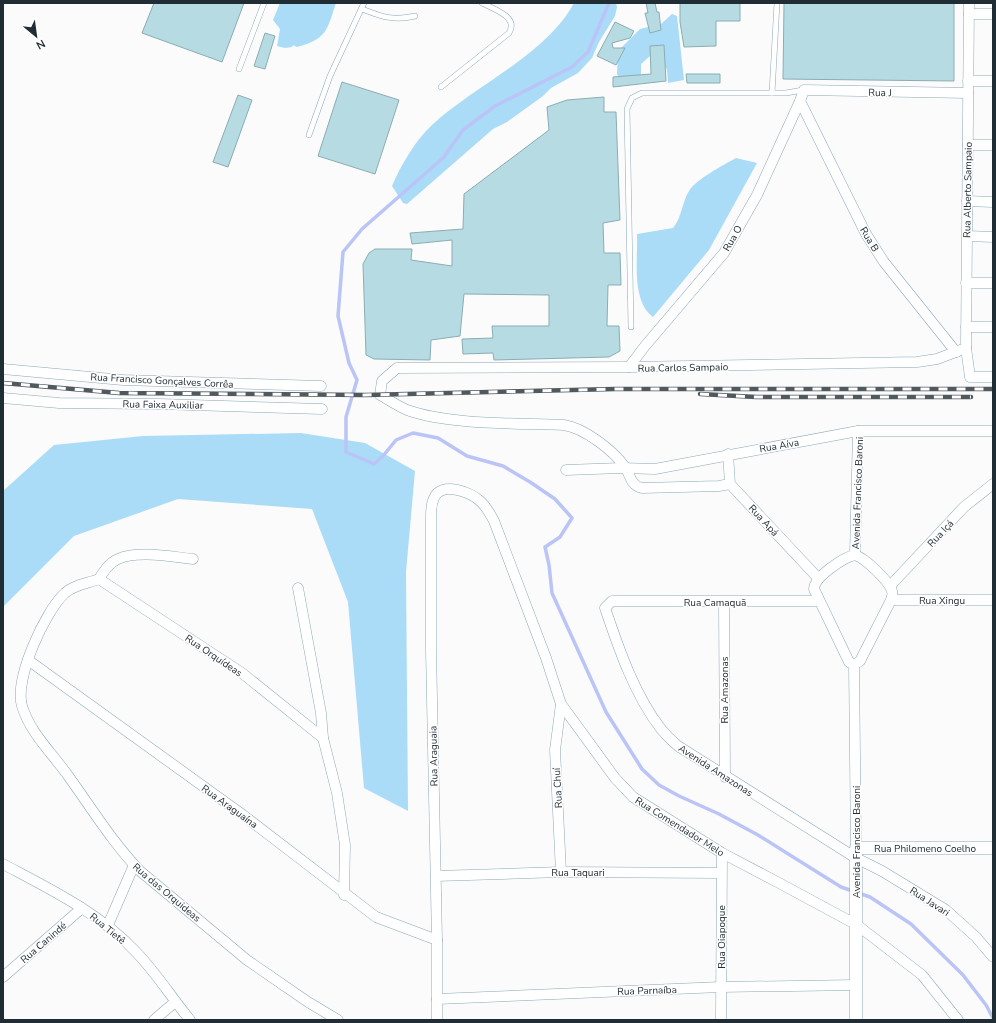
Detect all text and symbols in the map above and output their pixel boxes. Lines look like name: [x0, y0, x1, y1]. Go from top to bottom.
north arrow: [16, 16, 56, 56]
text: N: [33, 36, 48, 53]
street label: Rua J: [868, 86, 892, 100]
street label: Rua Alberto Sampaio: [960, 141, 976, 238]
street label: Rua O: [720, 223, 746, 254]
street label: Rua B: [856, 224, 882, 255]
street label: Rua Carlos Sampaio: [638, 360, 729, 376]
street label: Rua Francisco Gonçalves Corrêa: [90, 370, 234, 392]
street label: Rua Faixa Auxiliar: [122, 397, 204, 413]
street label: Rua Aíva: [758, 436, 800, 456]
street label: Avenida Francisco Baroni: [849, 437, 867, 550]
street label: Rua Apá: [745, 502, 782, 540]
street label: Rua Içá: [924, 517, 957, 550]
street label: Rua Xingu: [919, 594, 965, 608]
street label: Rua Camaquã: [684, 596, 746, 610]
street label: Rua Orquídeas: [182, 631, 245, 680]
street label: Rua Amazonas: [718, 656, 732, 724]
street label: Rua Araguaia: [426, 726, 442, 786]
street label: Avenida Amazonas: [676, 742, 756, 800]
street label: Rua Chuí: [550, 767, 566, 809]
street label: Rua Araguaína: [198, 782, 260, 832]
street label: Avenida Francisco Baroni: [850, 786, 864, 898]
street label: Rua Comendador Melo: [632, 794, 727, 860]
street label: Rua Philomeno Coelho: [874, 842, 976, 856]
street label: Rua das Orquideas: [129, 860, 204, 926]
street label: Rua Taquari: [551, 866, 605, 880]
street label: Rua Javari: [907, 884, 952, 920]
street label: Rua Oiapoque: [715, 905, 729, 969]
street label: Rua Tietê: [86, 910, 128, 948]
street label: Rua Canindé: [18, 919, 70, 967]
street label: Rua Parnaíba: [617, 983, 677, 999]

